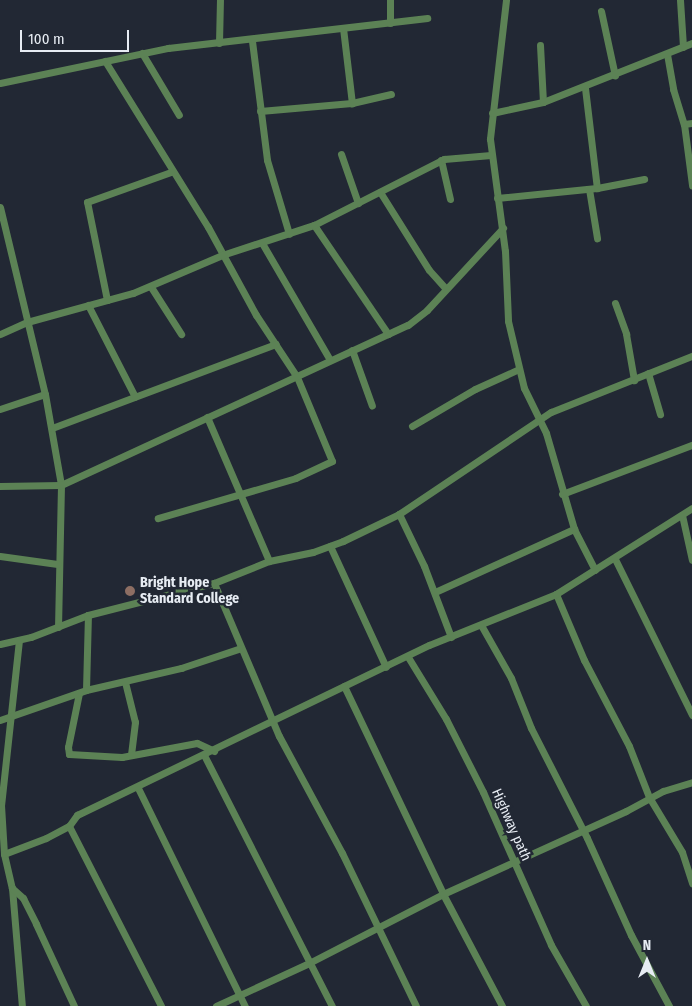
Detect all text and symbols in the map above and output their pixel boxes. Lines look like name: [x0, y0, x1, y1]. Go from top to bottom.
scale bar: [22, 20, 131, 52]
text: 100 m: [28, 30, 65, 48]
place label: Bright Hope Standard College: [140, 575, 239, 608]
marker: Bright Hope Standard College: [124, 585, 136, 597]
street label: Highway path: [488, 786, 534, 864]
north arrow: [622, 936, 672, 986]
text: N: [643, 937, 651, 954]

